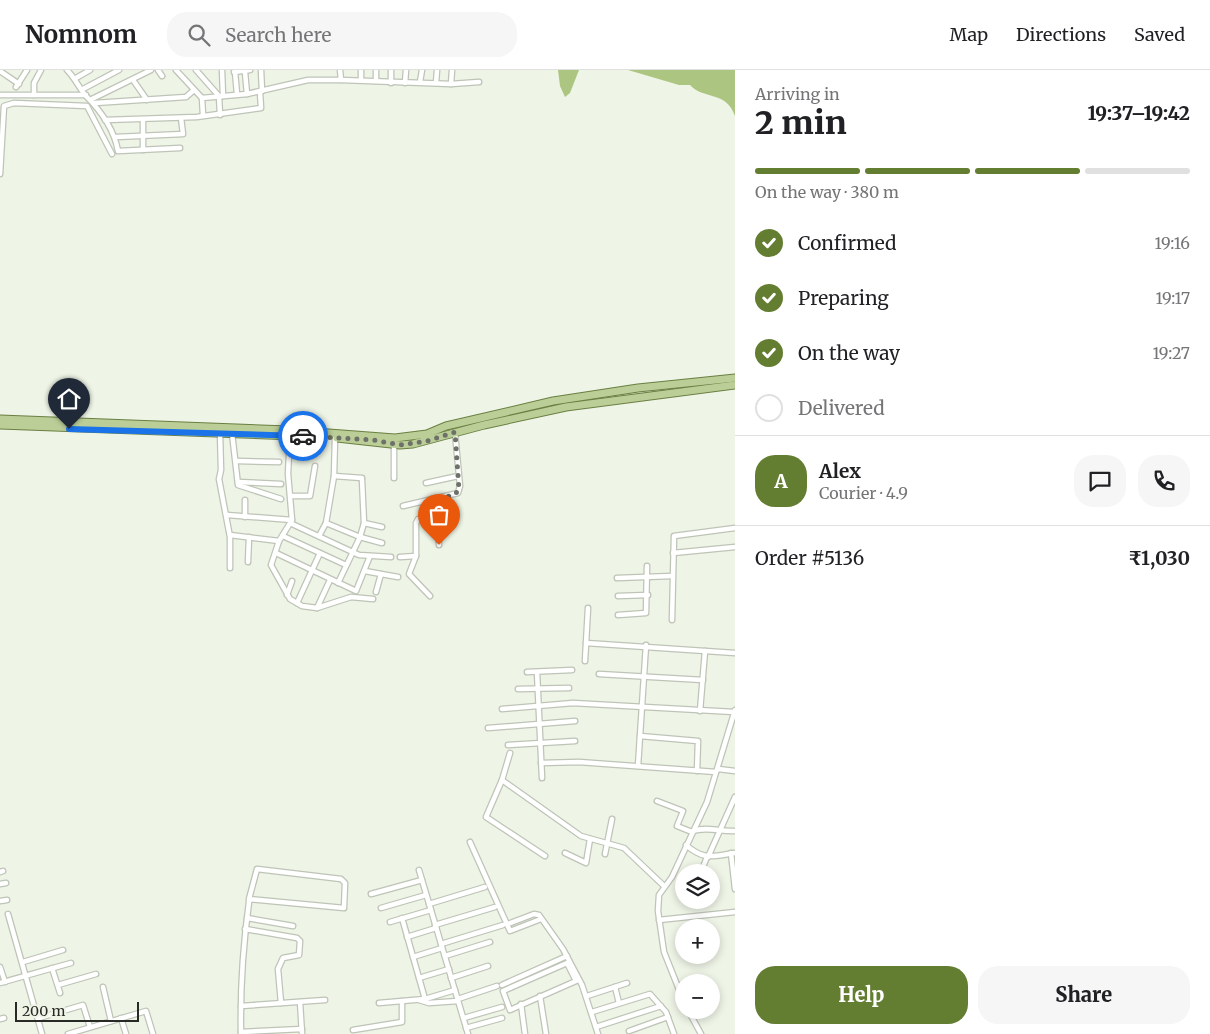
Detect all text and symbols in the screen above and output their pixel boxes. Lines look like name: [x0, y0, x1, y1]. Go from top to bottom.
search box: [167, 12, 517, 57]
text: Nomnom: [25, 19, 137, 50]
icon: search: [185, 21, 213, 49]
text: Search here: [225, 23, 331, 47]
text: Map: [950, 23, 988, 46]
text: Directions: [1016, 23, 1106, 46]
text: Saved: [1134, 23, 1185, 46]
text: Arriving in: [755, 84, 840, 104]
text: 19:37–19:42: [1087, 101, 1190, 125]
text: 2 min: [755, 103, 847, 143]
text: On the way · 380 m: [755, 182, 899, 202]
icon: check: [755, 229, 783, 257]
text: Confirmed: [798, 231, 896, 255]
text: 19:16: [1155, 233, 1190, 253]
icon: check: [755, 284, 783, 312]
text: Preparing: [798, 286, 889, 310]
text: 19:17: [1155, 288, 1190, 308]
icon: check: [755, 339, 783, 367]
text: On the way: [798, 341, 900, 365]
text: 19:27: [1152, 343, 1190, 363]
pin: [48, 378, 90, 429]
icon: home: [55, 385, 83, 413]
text: Delivered: [798, 396, 885, 420]
courier: [278, 411, 328, 461]
icon: car: [289, 422, 317, 450]
button: chat: [1074, 455, 1126, 507]
button: phone: [1138, 455, 1190, 507]
text: Alex: [819, 459, 861, 483]
text: A: [774, 469, 788, 493]
text: Courier · 4.9: [819, 483, 908, 503]
pin: [418, 494, 460, 545]
icon: bag: [425, 501, 453, 529]
text: Order #5136: [755, 546, 864, 570]
text: ₹1,030: [1128, 546, 1190, 570]
map controls: [675, 864, 720, 1019]
button: layers: [675, 864, 720, 909]
button: +: [675, 919, 720, 964]
button: Help: [755, 966, 968, 1024]
button: Share: [978, 966, 1190, 1024]
button: −: [675, 974, 720, 1019]
scale bar: [15, 999, 139, 1022]
text: 200 m: [22, 1002, 65, 1020]

